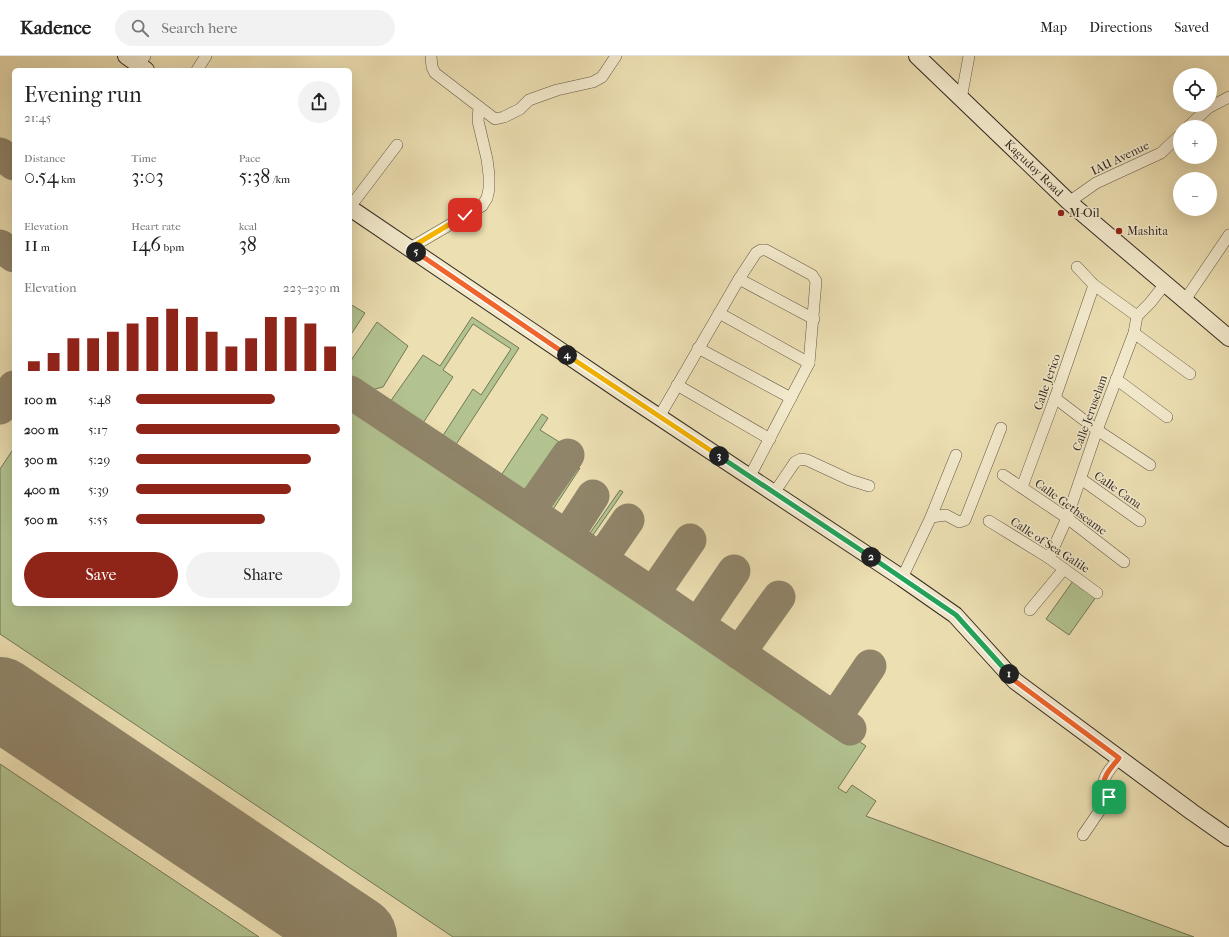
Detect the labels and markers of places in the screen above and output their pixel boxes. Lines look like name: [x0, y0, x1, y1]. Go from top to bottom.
pin: [448, 198, 482, 232]
place label: M-Oil: [1069, 206, 1100, 220]
marker: M-Oil: [1056, 208, 1066, 218]
place label: Mashita: [1127, 224, 1168, 238]
marker: Mashita: [1114, 226, 1124, 236]
pin: 5: [406, 242, 426, 262]
pin: 4: [557, 345, 577, 365]
pin: 3: [709, 446, 729, 466]
pin: 2: [861, 547, 881, 567]
pin: 1: [999, 664, 1019, 684]
pin: [1092, 780, 1126, 814]

